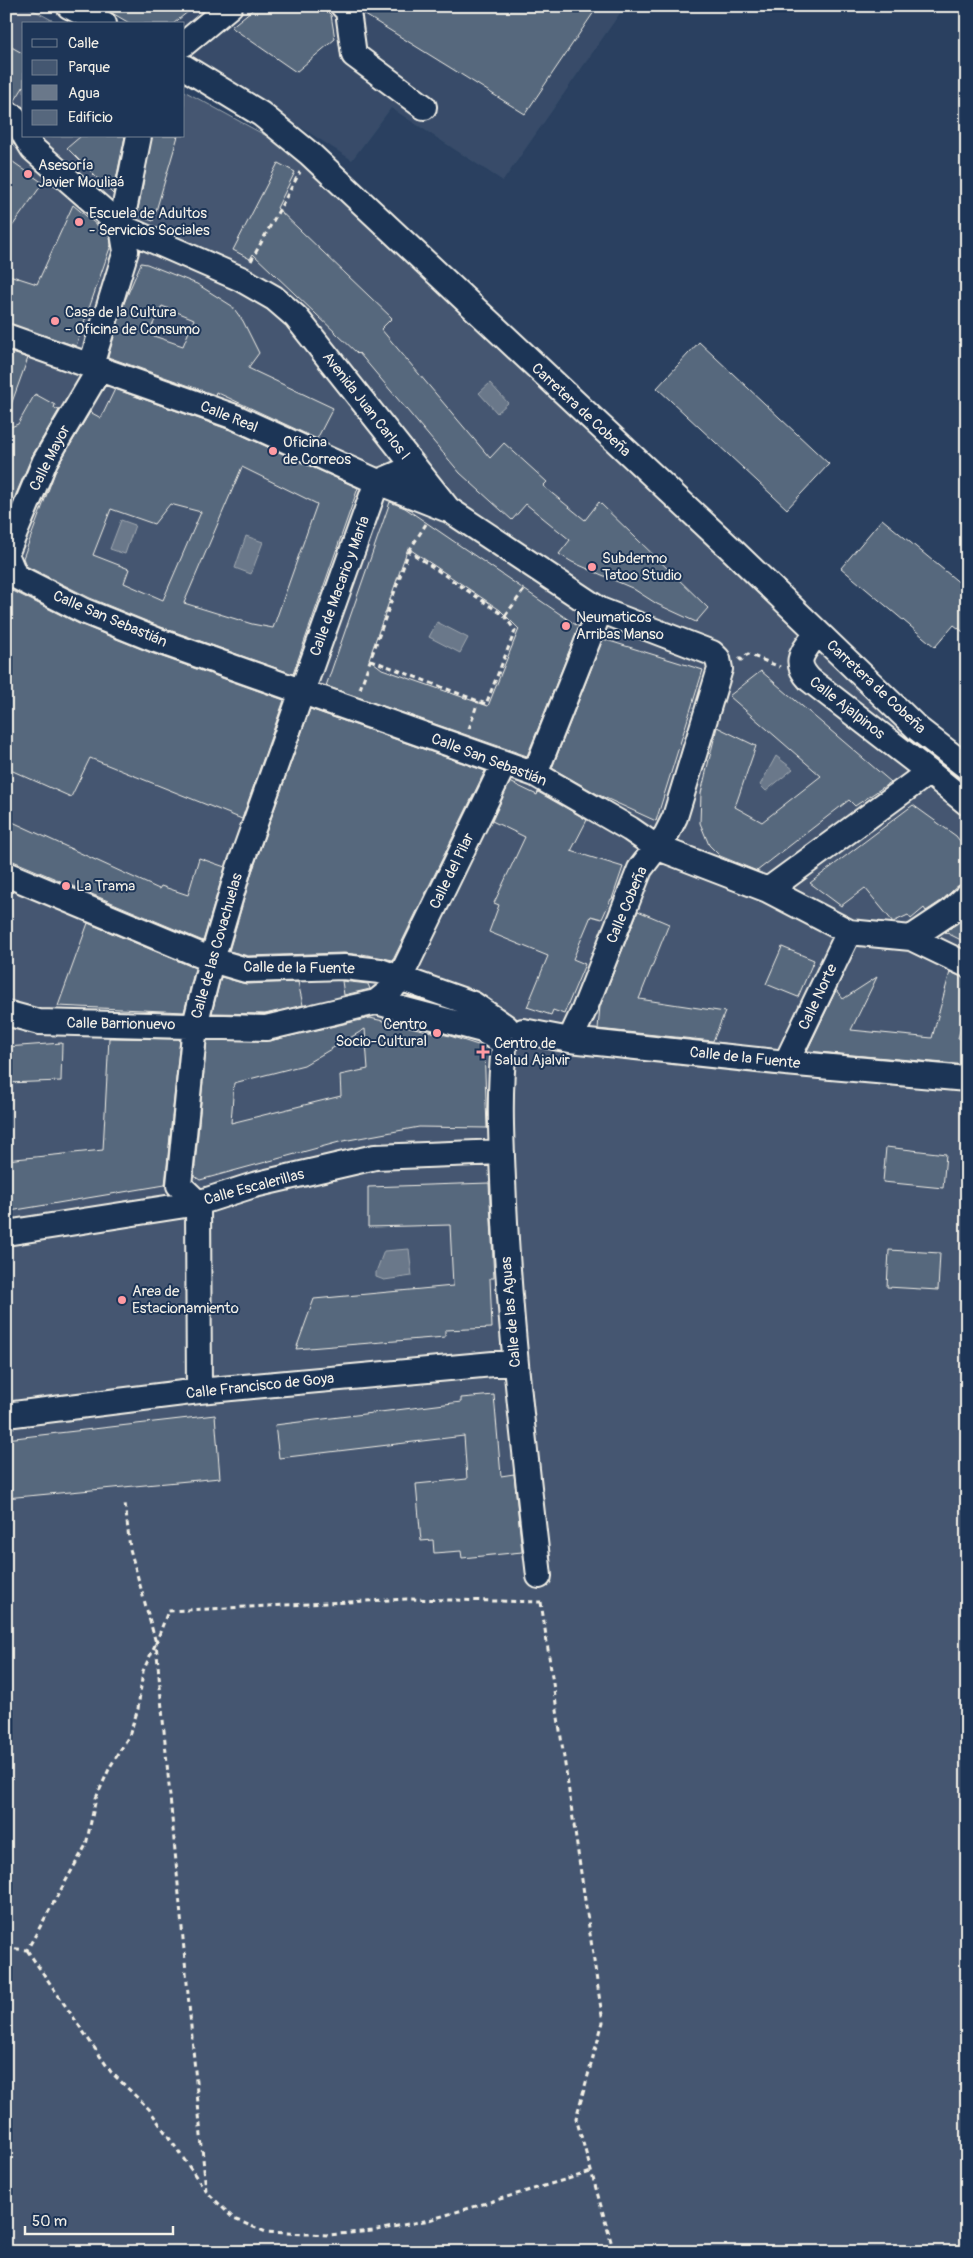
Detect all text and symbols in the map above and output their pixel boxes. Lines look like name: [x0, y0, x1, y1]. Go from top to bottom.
legend: [22, 22, 185, 138]
text: Calle: [68, 34, 99, 53]
text: Parque: [68, 58, 111, 77]
text: Agua: [68, 84, 100, 103]
text: Edificio: [68, 108, 113, 127]
place label: Asesoría Javier Mouliaá: [38, 156, 124, 192]
marker: Asesoría Javier Mouliaá: [22, 168, 34, 180]
place label: Escuela de Adultos - Servicios Sociales: [89, 204, 210, 240]
marker: Escuela de Adultos - Servicios Sociales: [73, 216, 85, 228]
place label: Casa de la Cultura - Oficina de Consumo: [65, 303, 200, 339]
marker: Casa de la Cultura - Oficina de Consumo: [49, 315, 61, 327]
street label: Avenida Juan Carlos I: [318, 348, 414, 464]
street label: Carretera de Cobeña: [527, 359, 635, 461]
street label: Calle Real: [197, 397, 261, 437]
street label: Calle Mayor: [25, 421, 75, 494]
place label: Oficina de Correos: [283, 433, 351, 469]
marker: Oficina de Correos: [267, 445, 279, 457]
street label: Calle de Macario y María: [306, 513, 374, 659]
place label: Subdermo Tatoo Studio: [602, 549, 682, 585]
marker: Subdermo Tatoo Studio: [586, 561, 598, 573]
street label: Calle San Sebastián: [50, 586, 170, 652]
place label: Neumaticos Arribas Manso: [576, 608, 664, 644]
marker: Neumaticos Arribas Manso: [560, 620, 572, 632]
street label: Carretera de Cobeña: [822, 636, 930, 738]
street label: Calle Ajalpinos: [805, 673, 889, 744]
street label: Calle San Sebastián: [428, 729, 550, 791]
street label: Calle del Pilar: [425, 829, 479, 912]
street label: Calle Cobeña: [602, 864, 652, 946]
street label: Calle de las Covachuelas: [187, 871, 247, 1021]
place label: La Trama: [76, 877, 135, 896]
marker: La Trama: [60, 880, 72, 892]
street label: Calle de la Fuente: [243, 958, 355, 978]
street label: Calle Norte: [794, 960, 842, 1033]
street label: Calle Barrionuevo: [66, 1014, 176, 1034]
place label: Centro Socio-Cultural: [336, 1015, 427, 1051]
marker: Centro Socio-Cultural: [431, 1027, 443, 1039]
place label: Centro de Salud Ajalvir: [494, 1034, 571, 1070]
street label: Calle de la Fuente: [689, 1043, 802, 1073]
marker: Centro de Salud Ajalvir: [476, 1045, 490, 1059]
street label: Calle Escalerillas: [202, 1164, 306, 1209]
street label: Calle de las Aguas: [497, 1256, 525, 1368]
place label: Area de Estacionamiento: [132, 1282, 239, 1318]
marker: Area de Estacionamiento: [116, 1294, 128, 1306]
street label: Calle Francisco de Goya: [185, 1369, 335, 1403]
scale bar: [25, 2203, 172, 2235]
text: 50 m: [32, 2212, 67, 2231]

